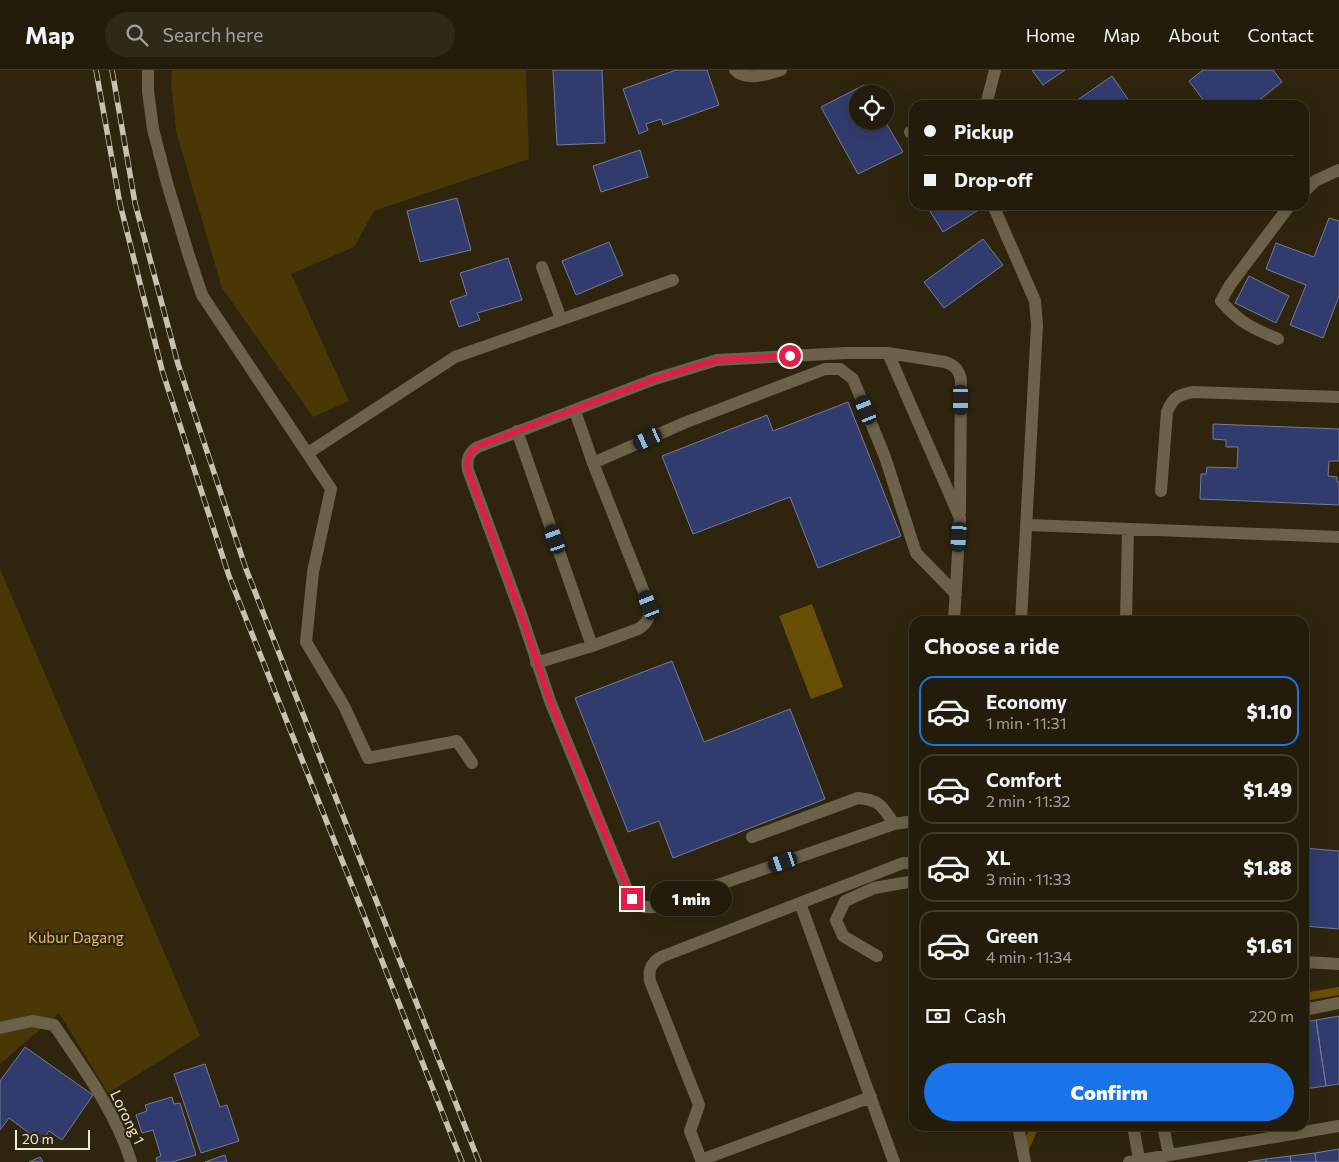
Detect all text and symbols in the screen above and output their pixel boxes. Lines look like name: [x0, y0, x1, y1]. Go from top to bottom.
search box: [105, 12, 455, 57]
text: Map: [25, 20, 75, 49]
icon: search: [123, 21, 151, 49]
text: Search here: [163, 23, 263, 46]
text: Home: [1026, 24, 1075, 46]
text: Map: [1103, 24, 1140, 46]
text: About: [1168, 24, 1220, 46]
text: Contact: [1248, 24, 1314, 46]
map controls: [849, 85, 894, 130]
button: locate: [849, 85, 894, 130]
text: Pickup: [954, 120, 1014, 143]
text: Drop-off: [954, 168, 1033, 191]
route start: [779, 345, 801, 367]
car: [953, 385, 968, 415]
car: [853, 393, 878, 427]
car: [631, 426, 664, 452]
car: [543, 522, 566, 556]
car: [950, 522, 967, 552]
car: [636, 588, 661, 622]
text: Choose a ride: [924, 632, 1059, 659]
icon: car: [926, 689, 971, 734]
text: Economy: [986, 690, 1067, 713]
text: $1.10: [1247, 700, 1292, 723]
text: 1 min · 11:31: [986, 713, 1066, 732]
icon: car: [926, 767, 971, 812]
text: Comfort: [986, 768, 1062, 791]
text: $1.49: [1243, 778, 1292, 801]
text: 2 min · 11:32: [986, 791, 1071, 810]
icon: car: [926, 845, 971, 890]
text: XL: [986, 846, 1011, 869]
car: [766, 850, 799, 874]
text: $1.88: [1243, 856, 1292, 879]
text: 3 min · 11:33: [986, 869, 1071, 888]
callout: 1 min: [650, 882, 732, 916]
route end: [621, 888, 643, 910]
text: 1 min: [672, 889, 710, 908]
icon: car: [926, 923, 971, 968]
text: Green: [986, 924, 1038, 947]
park label: Kubur Dagang: [28, 928, 124, 946]
text: $1.61: [1246, 934, 1292, 957]
text: 4 min · 11:34: [986, 947, 1072, 966]
icon: cash: [924, 1002, 952, 1030]
text: Cash: [964, 1004, 1006, 1027]
text: 220 m: [1249, 1006, 1294, 1025]
button: Confirm: [924, 1063, 1294, 1121]
street label: Lorong 1: [107, 1087, 149, 1147]
scale bar: [15, 1127, 90, 1150]
text: 20 m: [22, 1130, 54, 1147]

